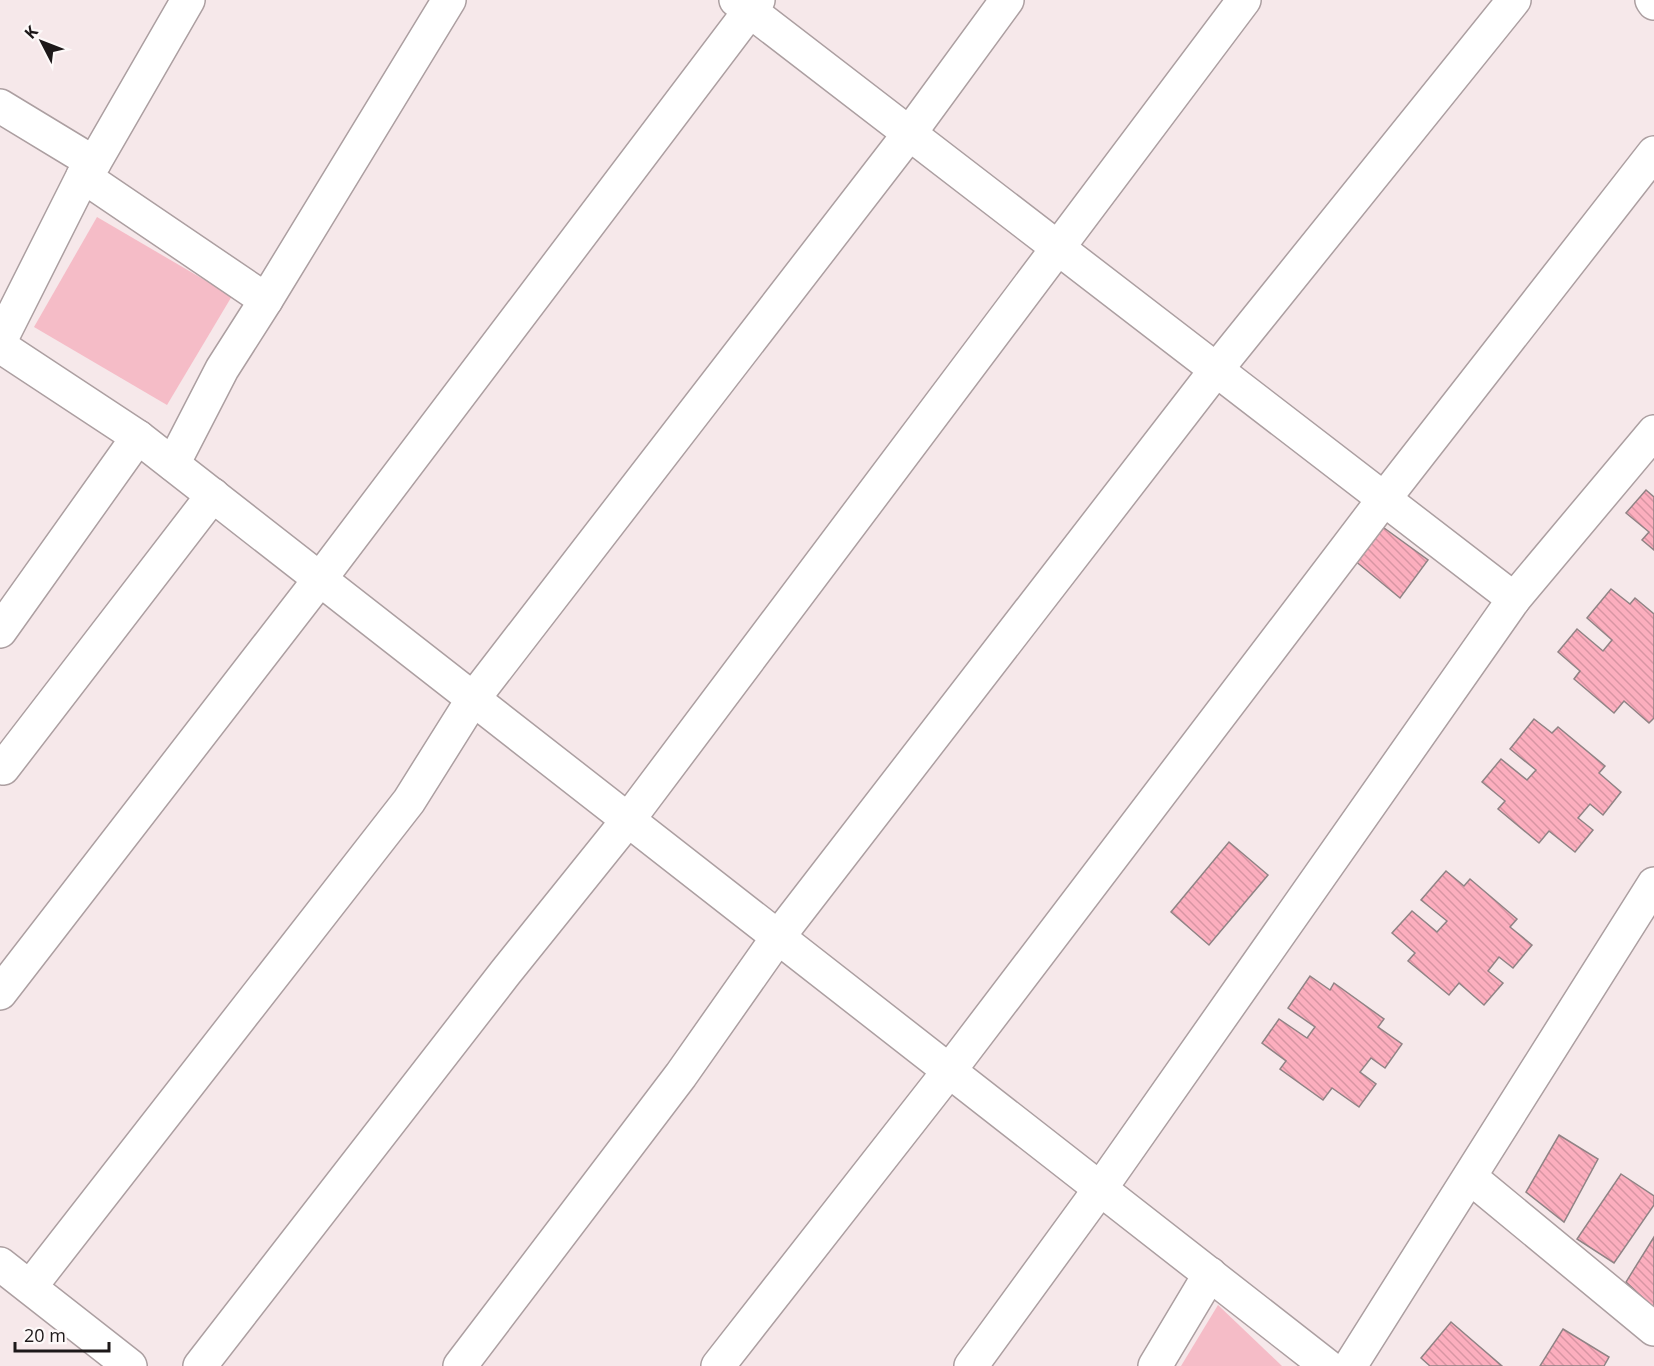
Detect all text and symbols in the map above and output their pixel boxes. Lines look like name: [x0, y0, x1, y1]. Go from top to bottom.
north arrow: [12, 12, 72, 72]
text: K: [19, 20, 43, 43]
scale bar: [15, 1315, 110, 1353]
text: 20 m: [24, 1323, 66, 1347]

